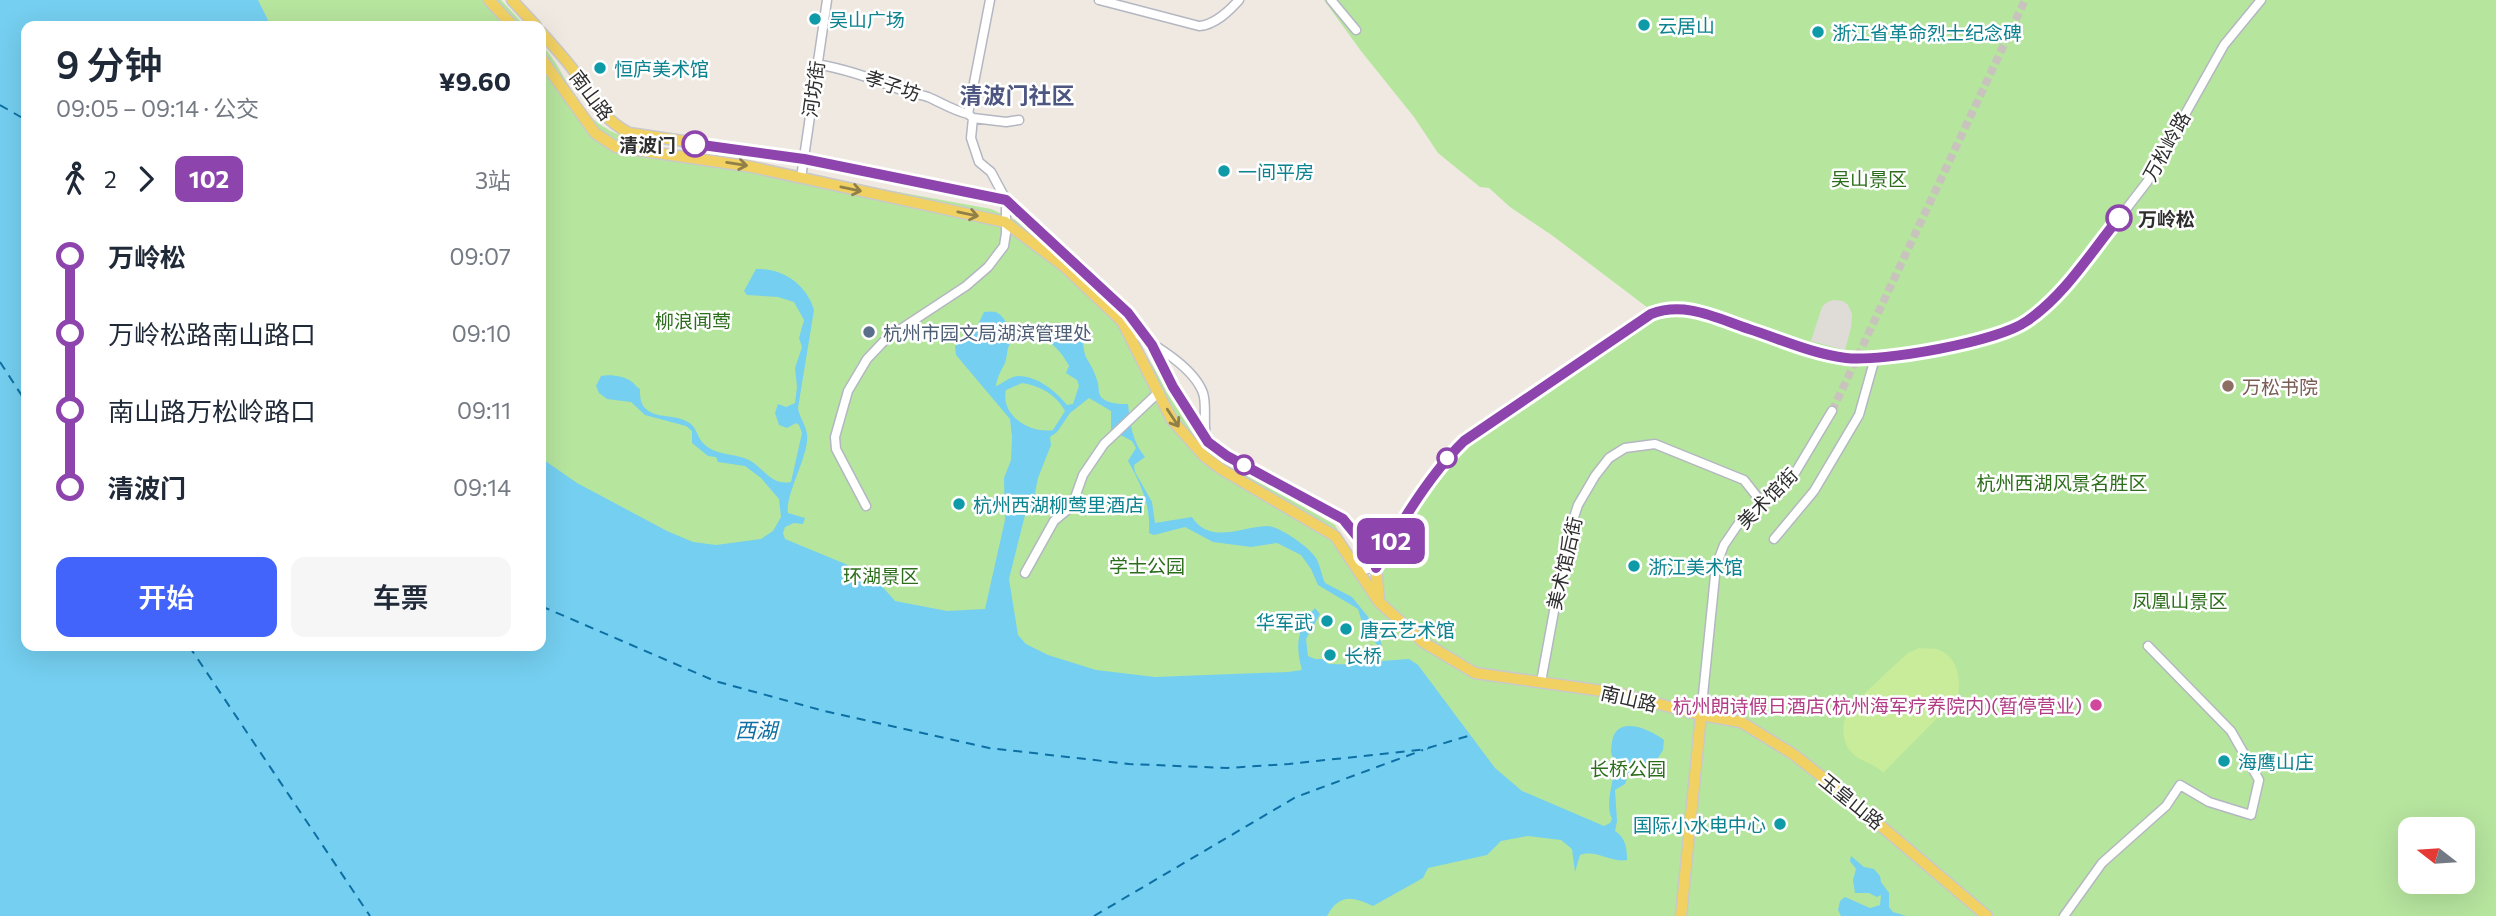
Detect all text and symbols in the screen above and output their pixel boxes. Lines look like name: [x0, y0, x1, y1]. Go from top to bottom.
place label: 吴山广场: [829, 8, 905, 31]
marker: 吴山广场: [807, 11, 823, 27]
place label: 云居山: [1658, 14, 1715, 37]
marker: 云居山: [1636, 17, 1652, 33]
place label: 浙江省革命烈士纪念碑: [1832, 21, 2022, 44]
marker: 浙江省革命烈士纪念碑: [1810, 24, 1826, 40]
text: 9 分钟: [56, 40, 163, 87]
place label: 恒庐美术馆: [614, 57, 709, 80]
street label: 河坊街: [798, 59, 828, 119]
marker: 恒庐美术馆: [592, 60, 608, 76]
text: ¥9.60: [439, 65, 511, 96]
street label: 南山路: [566, 65, 618, 125]
street label: 孝子坊: [862, 65, 924, 105]
district label: 清波门社区: [960, 81, 1075, 109]
text: 09:05 – 09:14 · 公交: [56, 94, 259, 122]
street label: 万松岭路: [2138, 107, 2194, 185]
marker: 清波门: [682, 131, 708, 157]
place label: 清波门: [619, 133, 676, 156]
one-way arrow: [725, 158, 748, 171]
icon: walk: [56, 160, 94, 198]
icon: forward: [127, 160, 165, 198]
place label: 一间平房: [1238, 160, 1314, 183]
marker: 一间平房: [1216, 163, 1232, 179]
text: 102: [189, 164, 229, 193]
text: 2: [104, 165, 117, 193]
text: 3站: [475, 166, 511, 194]
park label: 吴山景区: [1831, 167, 1907, 190]
one-way arrow: [839, 182, 862, 196]
marker: 万岭松: [2106, 205, 2132, 231]
place label: 万岭松: [2138, 207, 2195, 230]
one-way arrow: [956, 208, 979, 222]
text: 万岭松: [108, 241, 186, 272]
text: 09:07: [450, 242, 511, 270]
park label: 柳浪闻莺: [655, 309, 731, 332]
text: 万岭松路南山路口: [108, 318, 316, 349]
text: 09:10: [452, 319, 511, 347]
place label: 杭州市园文局湖滨管理处: [883, 321, 1092, 344]
marker: 杭州市园文局湖滨管理处: [861, 324, 877, 340]
place label: 万松书院: [2242, 375, 2318, 398]
marker: 万松书院: [2220, 378, 2236, 394]
text: 南山路万松岭路口: [108, 395, 316, 426]
text: 09:11: [457, 396, 511, 424]
one-way arrow: [1165, 408, 1180, 427]
unlabelled marker: [1437, 448, 1457, 468]
unlabelled marker: [1234, 455, 1254, 475]
street label: 美术馆街: [1732, 463, 1802, 533]
park label: 杭州西湖风景名胜区: [1976, 471, 2148, 494]
text: 清波门: [108, 472, 186, 503]
text: 09:14: [453, 473, 511, 501]
place label: 杭州西湖柳莺里酒店: [973, 493, 1144, 516]
marker: 杭州西湖柳莺里酒店: [951, 496, 967, 512]
street label: 美术馆后街: [1542, 514, 1586, 612]
line badge: 102: [1351, 518, 1431, 564]
text: 102: [1371, 526, 1411, 555]
park label: 学士公园: [1109, 554, 1185, 577]
place label: 浙江美术馆: [1648, 555, 1743, 578]
button: 开始: [56, 557, 277, 637]
button: 车票: [291, 557, 511, 637]
marker: 浙江美术馆: [1626, 558, 1642, 574]
park label: 环湖景区: [843, 564, 919, 587]
park label: 凤凰山景区: [2132, 589, 2228, 612]
place label: 华军武: [1256, 610, 1313, 633]
marker: 华军武: [1319, 613, 1335, 629]
place label: 唐云艺术馆: [1360, 618, 1455, 641]
marker: 唐云艺术馆: [1338, 621, 1354, 637]
place label: 长桥: [1344, 644, 1382, 667]
marker: 长桥: [1322, 647, 1338, 663]
street label: 南山路: [1599, 680, 1659, 716]
place label: 杭州朗诗假日酒店(杭州海军疗养院内)(暂停营业): [1673, 694, 2082, 717]
marker: 杭州朗诗假日酒店(杭州海军疗养院内)(暂停营业): [2088, 697, 2104, 713]
water label: 西湖: [735, 717, 780, 742]
place label: 海鹰山庄: [2238, 750, 2314, 773]
marker: 海鹰山庄: [2216, 753, 2232, 769]
park label: 长桥公园: [1590, 757, 1666, 780]
street label: 玉皇山路: [1815, 768, 1889, 834]
place label: 国际小水电中心: [1633, 813, 1766, 836]
marker: 国际小水电中心: [1772, 816, 1788, 832]
north arrow: [2398, 817, 2474, 894]
map controls: [2398, 817, 2475, 894]

